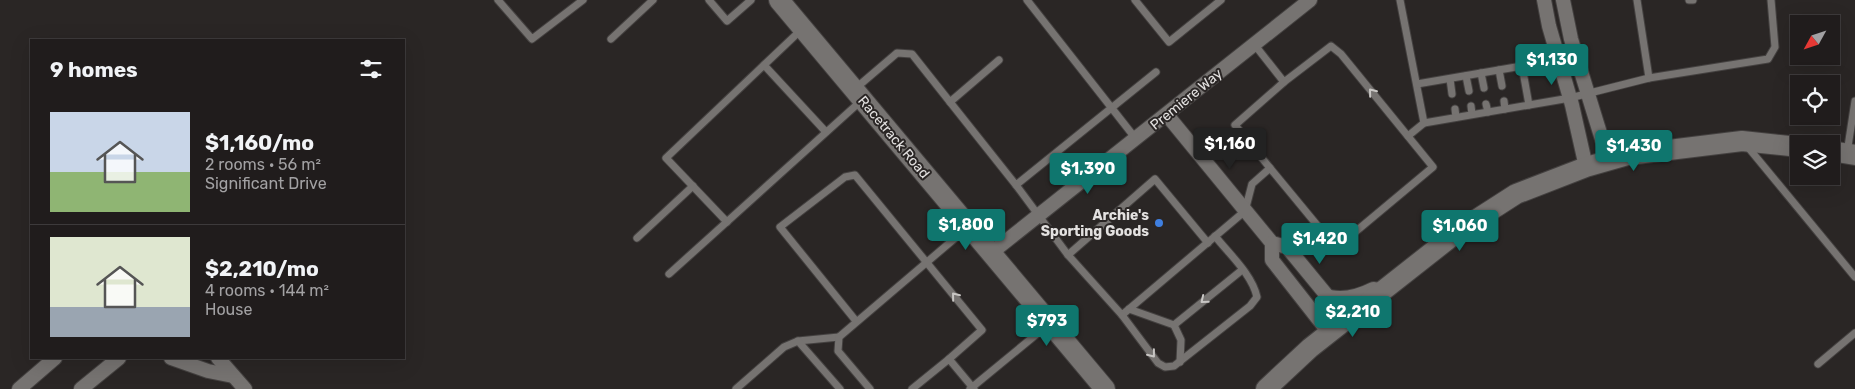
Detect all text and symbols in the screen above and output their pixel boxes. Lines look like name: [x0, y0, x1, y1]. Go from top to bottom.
north arrow: [1790, 15, 1840, 65]
map controls: [1790, 15, 1840, 185]
pin: $1,130: [1511, 44, 1593, 86]
text: $1,130: [1526, 50, 1578, 69]
icon: filters: [357, 55, 385, 83]
text: 9 homes: [50, 57, 138, 82]
street label: Premiere Way: [1147, 65, 1226, 134]
button: locate: [1790, 75, 1840, 125]
one-way arrow: [1369, 89, 1377, 98]
street label: Racetrack Road: [854, 93, 933, 182]
pin: $1,160: [1189, 128, 1271, 170]
text: $1,160/mo: [205, 130, 314, 155]
pin: $1,430: [1593, 130, 1675, 172]
icon: home: [90, 132, 150, 192]
text: $1,160: [1204, 134, 1256, 153]
button: layers: [1790, 135, 1840, 185]
text: $1,430: [1606, 136, 1662, 155]
pin: $1,390: [1047, 152, 1129, 195]
text: 2 rooms · 56 m²: [205, 155, 321, 174]
text: $1,390: [1061, 159, 1115, 178]
text: Significant Drive: [205, 174, 327, 193]
place label: Archie's Sporting Goods: [1041, 207, 1149, 240]
pin: $1,800: [925, 208, 1007, 251]
pin: $1,060: [1419, 210, 1501, 252]
text: $1,800: [938, 215, 994, 234]
text: $1,060: [1432, 216, 1488, 235]
marker: Archie's Sporting Goods: [1153, 217, 1165, 229]
pin: $1,420: [1279, 222, 1361, 265]
text: $1,420: [1292, 229, 1348, 248]
text: $2,210/mo: [205, 256, 319, 281]
icon: home: [90, 257, 150, 317]
text: 4 rooms · 144 m²: [205, 281, 329, 300]
one-way arrow: [952, 293, 960, 302]
one-way arrow: [1201, 295, 1210, 303]
pin: $2,210: [1312, 296, 1394, 338]
text: House: [205, 300, 252, 319]
text: $2,210: [1326, 302, 1380, 321]
pin: $793: [1017, 304, 1077, 347]
text: $793: [1027, 311, 1067, 330]
one-way arrow: [1146, 348, 1154, 357]

